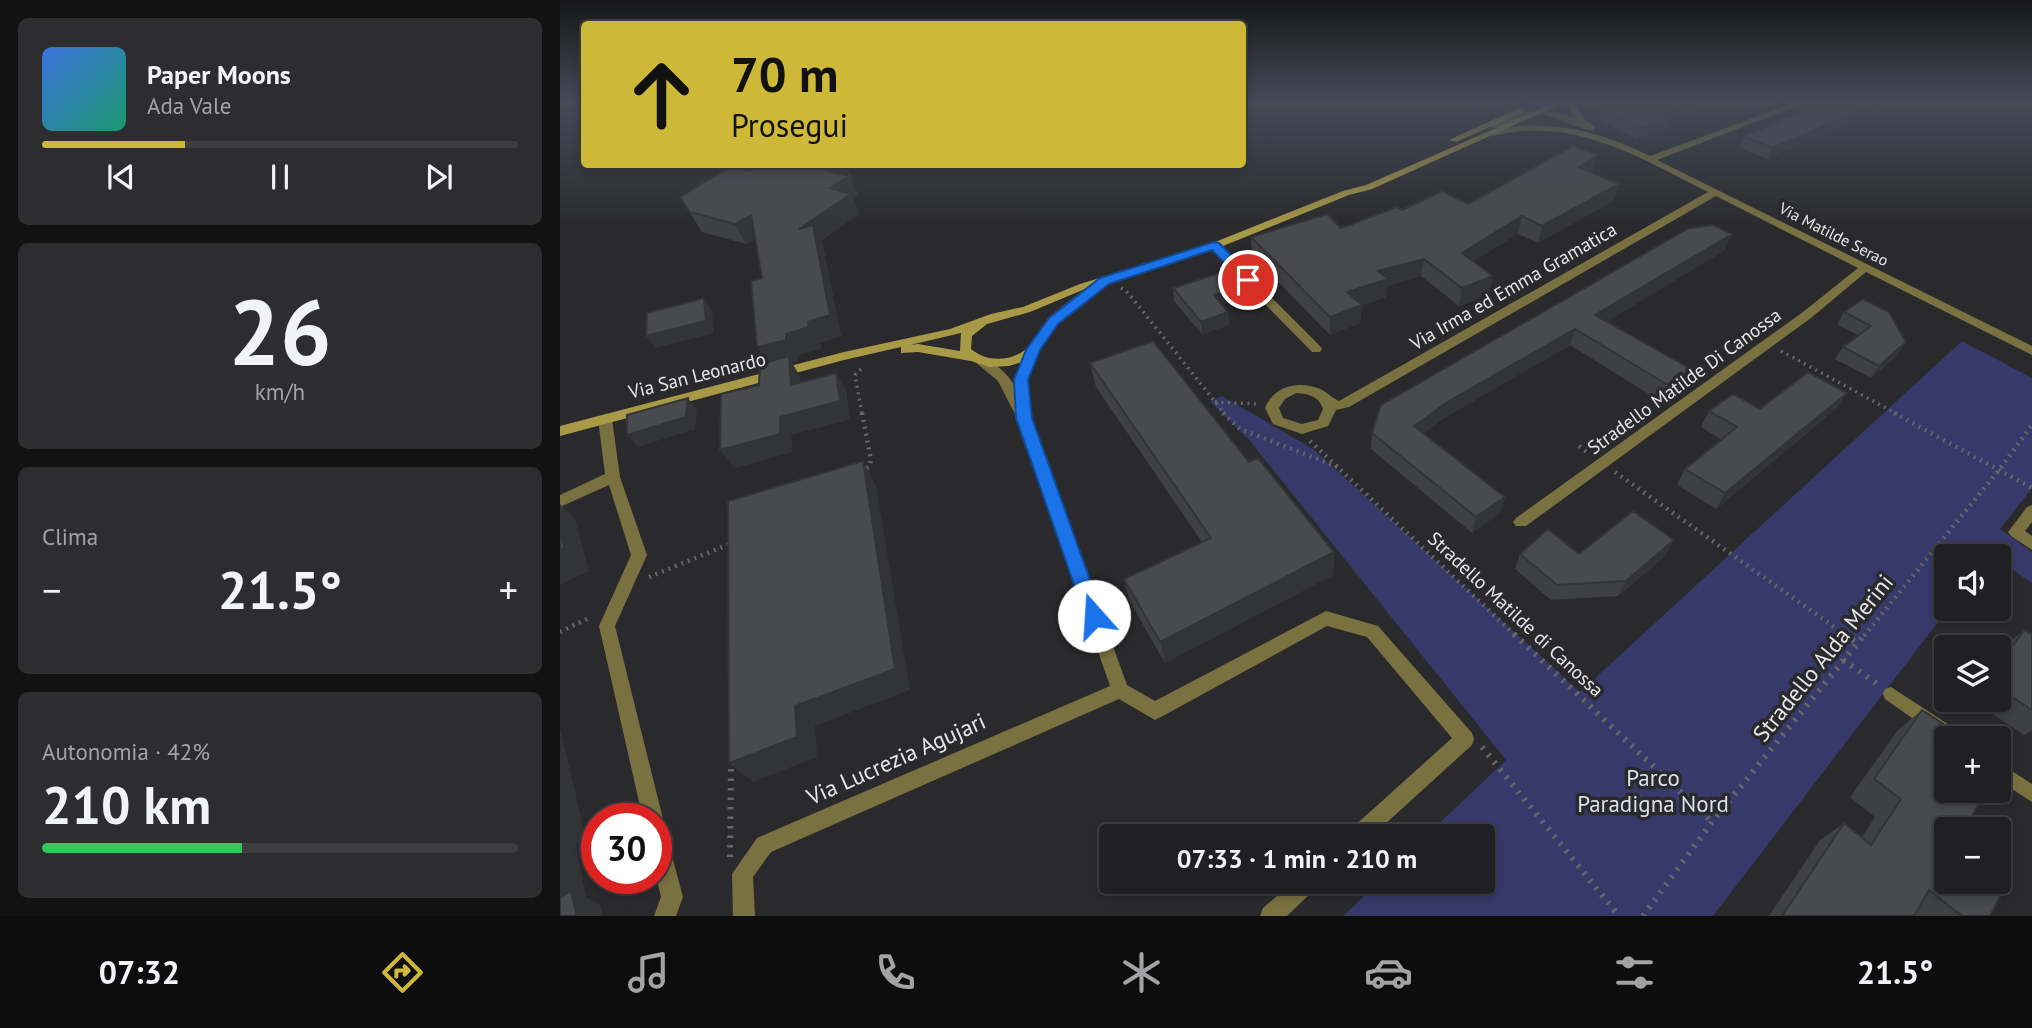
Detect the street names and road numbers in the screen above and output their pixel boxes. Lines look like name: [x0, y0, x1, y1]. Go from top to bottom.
street label: Via Matilde Serao: [1775, 197, 1892, 270]
street label: Via Irma ed Emma Gramatica: [1405, 217, 1621, 356]
street label: Stradello Matilde Di Canossa: [1582, 303, 1786, 459]
street label: Via San Leonardo: [625, 346, 768, 404]
street label: Stradello Matilde di Canossa: [1423, 526, 1609, 702]
street label: Stradello Alda Merini: [1746, 568, 1899, 747]
street label: Via Lucrezia Agujari: [801, 706, 990, 811]

